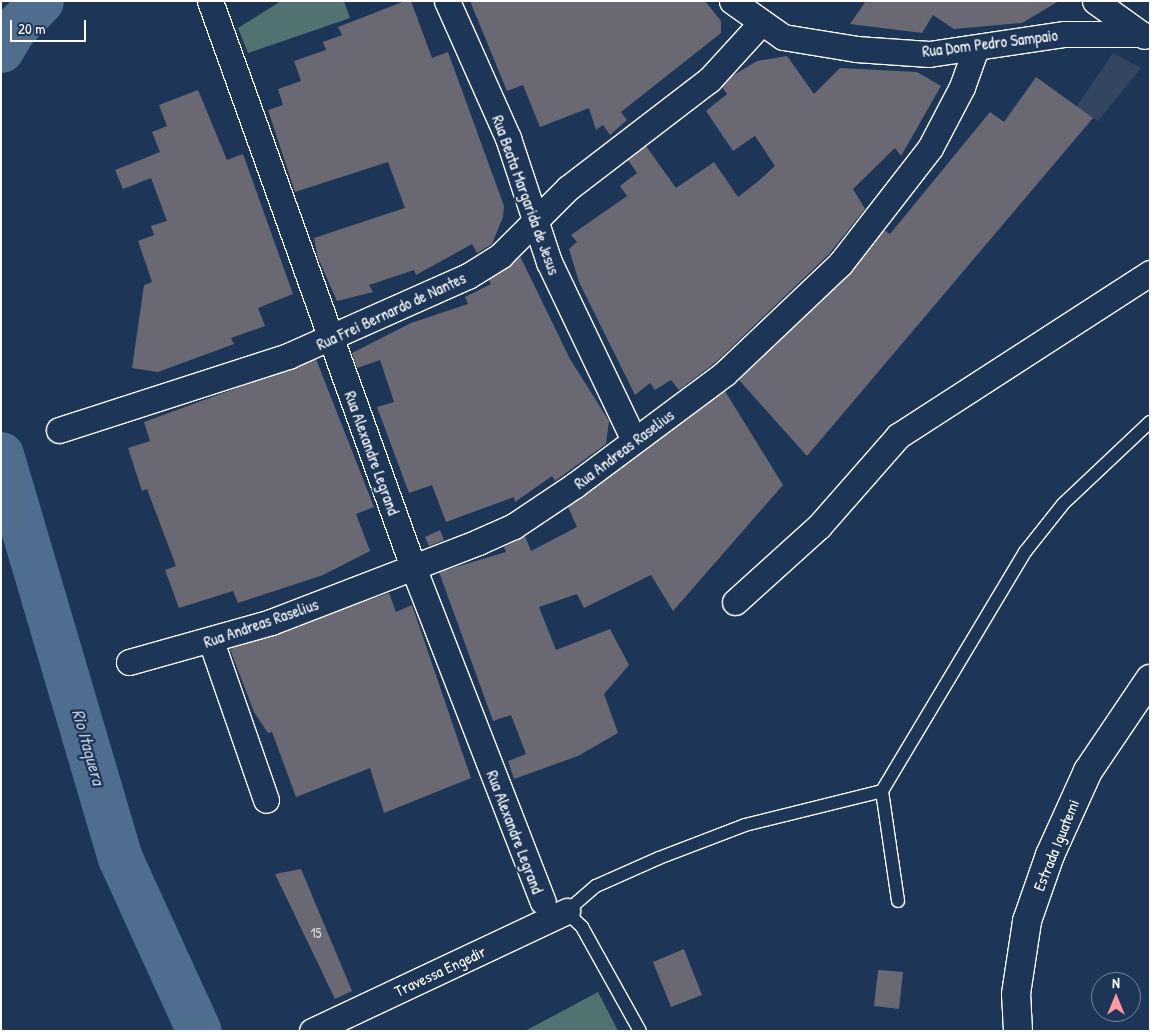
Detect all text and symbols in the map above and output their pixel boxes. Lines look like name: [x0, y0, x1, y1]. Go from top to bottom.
scale bar: [12, 10, 89, 42]
text: 20 m: [18, 18, 45, 39]
street label: Rua Dom Pedro Sampaio: [921, 25, 1059, 61]
street label: Rua Beata Margarida de Jesus: [488, 113, 564, 277]
street label: Rua Frei Bernardo de Nantes: [313, 268, 469, 354]
street label: Rua Alexandre Legrand: [341, 388, 403, 518]
street label: Rua Andreas Raselius: [570, 405, 678, 493]
street label: Rua Andreas Raselius: [201, 594, 321, 652]
water label: Rio Itaquera: [67, 707, 109, 787]
street label: Rua Alexandre Legrand: [483, 768, 547, 896]
street label: Estrada Iguatemi: [1029, 796, 1083, 894]
house number: 15: [310, 925, 322, 941]
street label: Travessa Engedir: [391, 941, 489, 1001]
north arrow: [1091, 972, 1141, 1022]
text: N: [1112, 973, 1120, 992]

